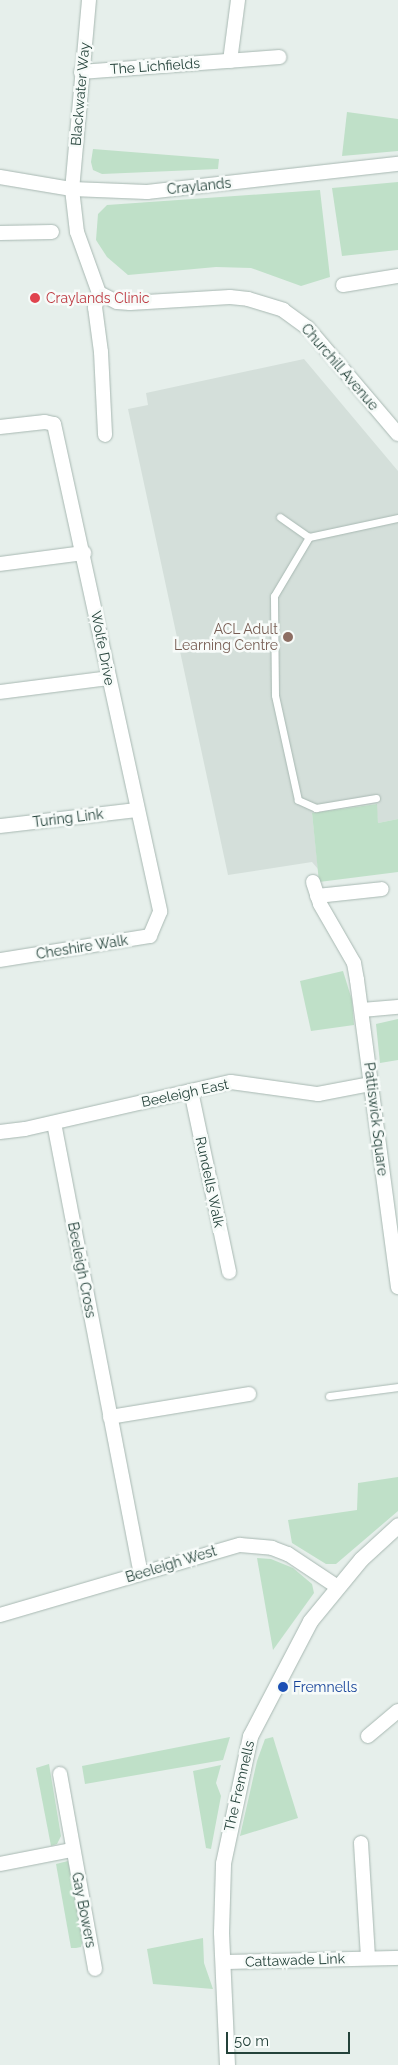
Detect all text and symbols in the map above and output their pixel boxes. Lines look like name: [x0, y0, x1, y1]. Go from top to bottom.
street label: Blackwater Way: [67, 41, 93, 147]
street label: The Lichfields: [110, 54, 200, 78]
street label: Craylands: [166, 174, 232, 198]
place label: Craylands Clinic: [46, 290, 149, 306]
marker: Craylands Clinic: [28, 291, 42, 305]
street label: Churchill Avenue: [298, 320, 382, 414]
street label: Wolfe Drive: [88, 609, 118, 687]
place label: ACL Adult Learning Centre: [174, 621, 278, 654]
marker: ACL Adult Learning Centre: [282, 631, 294, 643]
street label: Turing Link: [32, 805, 104, 831]
street label: Cheshire Walk: [35, 931, 129, 963]
street label: Pattiswick Square: [361, 1061, 391, 1177]
street label: Beeleigh East: [140, 1076, 230, 1110]
street label: Rundells Walk: [192, 1135, 228, 1229]
street label: Beeleigh Cross: [64, 1221, 100, 1319]
street label: Beeleigh West: [123, 1542, 219, 1586]
place label: Fremnells: [293, 1679, 357, 1695]
marker: Fremnells: [277, 1681, 289, 1693]
street label: The Fremnells: [220, 1739, 258, 1833]
street label: Gay Bowers: [68, 1871, 100, 1949]
street label: Cattawade Link: [245, 1950, 345, 1970]
scale bar: [228, 2022, 352, 2054]
text: 50 m: [234, 2032, 269, 2050]

